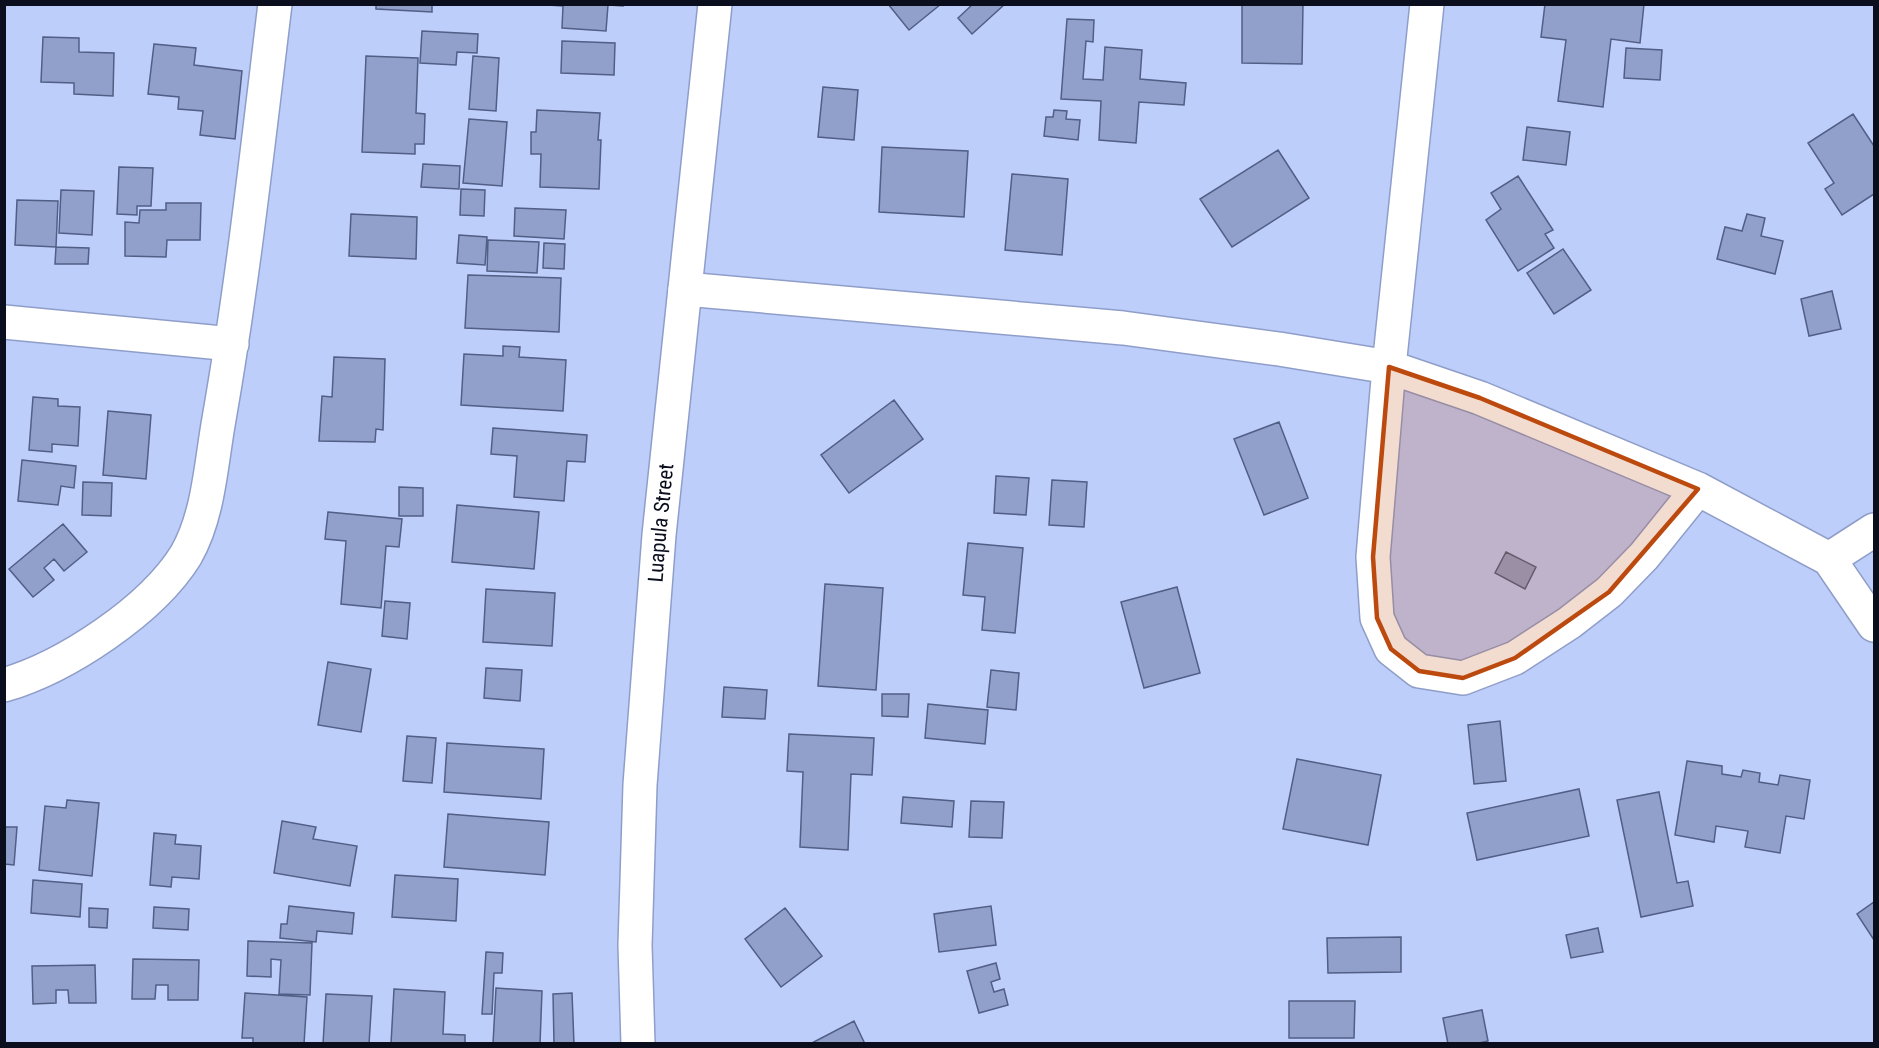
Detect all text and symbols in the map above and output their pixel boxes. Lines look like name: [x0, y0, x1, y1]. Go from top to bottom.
street label: Luapula Street: [643, 462, 678, 583]

